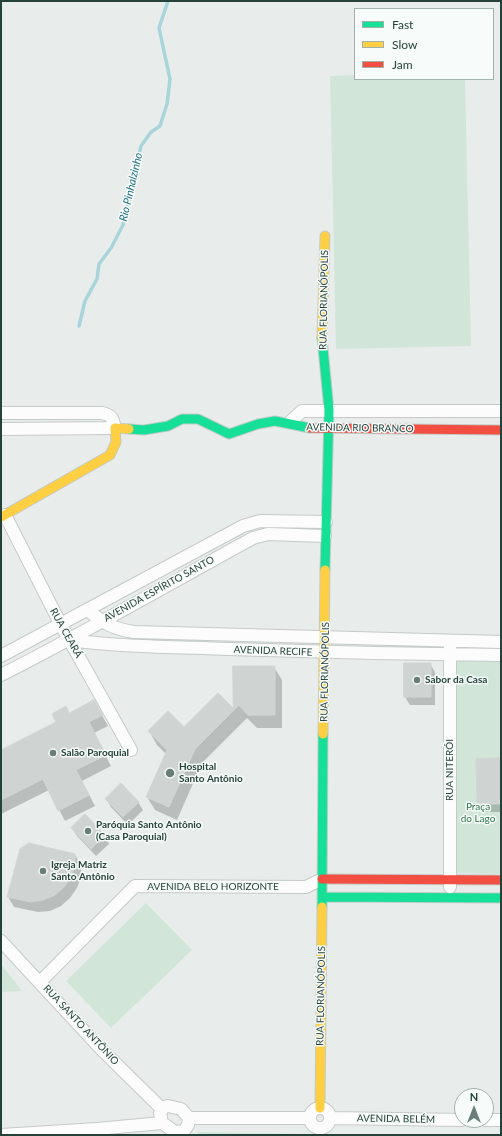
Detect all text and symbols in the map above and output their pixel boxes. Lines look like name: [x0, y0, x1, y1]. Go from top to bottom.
legend: [354, 8, 494, 80]
text: Fast: [392, 17, 413, 32]
text: Slow: [392, 37, 417, 52]
text: Jam: [392, 57, 413, 72]
water label: Rio Pinhalzinho: [117, 151, 145, 223]
street label: RUA FLORIANÓPOLIS: [317, 250, 331, 350]
street label: AVENIDA RIO BRANCO: [306, 421, 414, 435]
street label: AVENIDA ESPÍRITO SANTO: [102, 554, 216, 624]
street label: RUA CEARÁ: [47, 606, 85, 660]
street label: RUA FLORIANÓPOLIS: [318, 622, 332, 722]
street label: AVENIDA RECIFE: [233, 644, 313, 658]
place label: Sabor da Casa: [425, 674, 487, 686]
marker: Sabor da Casa: [412, 675, 422, 685]
street label: RUA NITERÓI: [444, 739, 456, 801]
place label: Salão Paroquial: [61, 747, 129, 759]
marker: Salão Paroquial: [48, 748, 58, 758]
place label: Hospital Santo Antônio: [179, 761, 243, 784]
marker: Hospital Santo Antônio: [164, 767, 176, 779]
park label: Praça do Lago: [461, 801, 495, 824]
place label: Paróquia Santo Antônio (Casa Paroquial): [96, 819, 202, 842]
marker: Paróquia Santo Antônio (Casa Paroquial): [83, 826, 93, 836]
place label: Igreja Matriz Santo Antônio: [51, 859, 115, 882]
marker: Igreja Matriz Santo Antônio: [38, 866, 48, 876]
street label: AVENIDA BELO HORIZONTE: [147, 881, 279, 893]
street label: RUA FLORIANÓPOLIS: [314, 946, 328, 1046]
street label: RUA SANTO ANTÔNIO: [41, 983, 121, 1067]
north arrow: [454, 1088, 494, 1128]
text: N: [470, 1090, 478, 1103]
street label: AVENIDA BELÉM: [357, 1112, 435, 1126]

